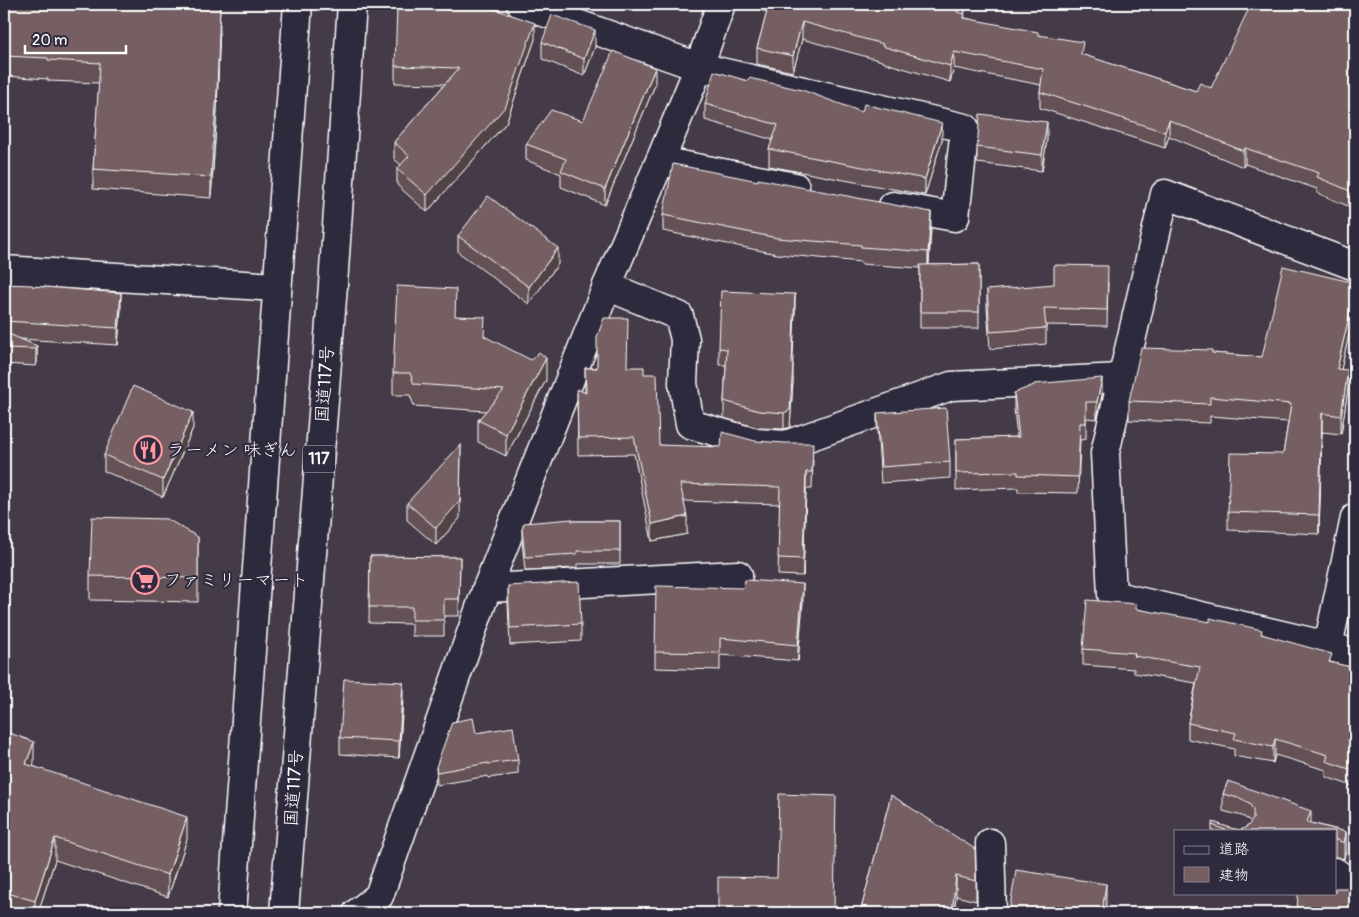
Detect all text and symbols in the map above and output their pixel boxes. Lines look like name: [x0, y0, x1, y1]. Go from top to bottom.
scale bar: [25, 22, 126, 54]
text: 20 m: [32, 31, 67, 50]
street label: 国道117号: [311, 344, 339, 424]
restaurant icon: ラーメン 味ぎん: [133, 435, 163, 465]
place label: ラーメン 味ぎん: [167, 439, 297, 462]
road number: 117: [303, 446, 335, 472]
supermarket icon: ファミリーマート: [130, 565, 160, 595]
place label: ファミリーマート: [164, 569, 308, 592]
street label: 国道117号: [280, 748, 308, 828]
legend: [1174, 830, 1336, 894]
text: 道路: [1219, 840, 1249, 859]
text: 建物: [1219, 866, 1249, 885]

